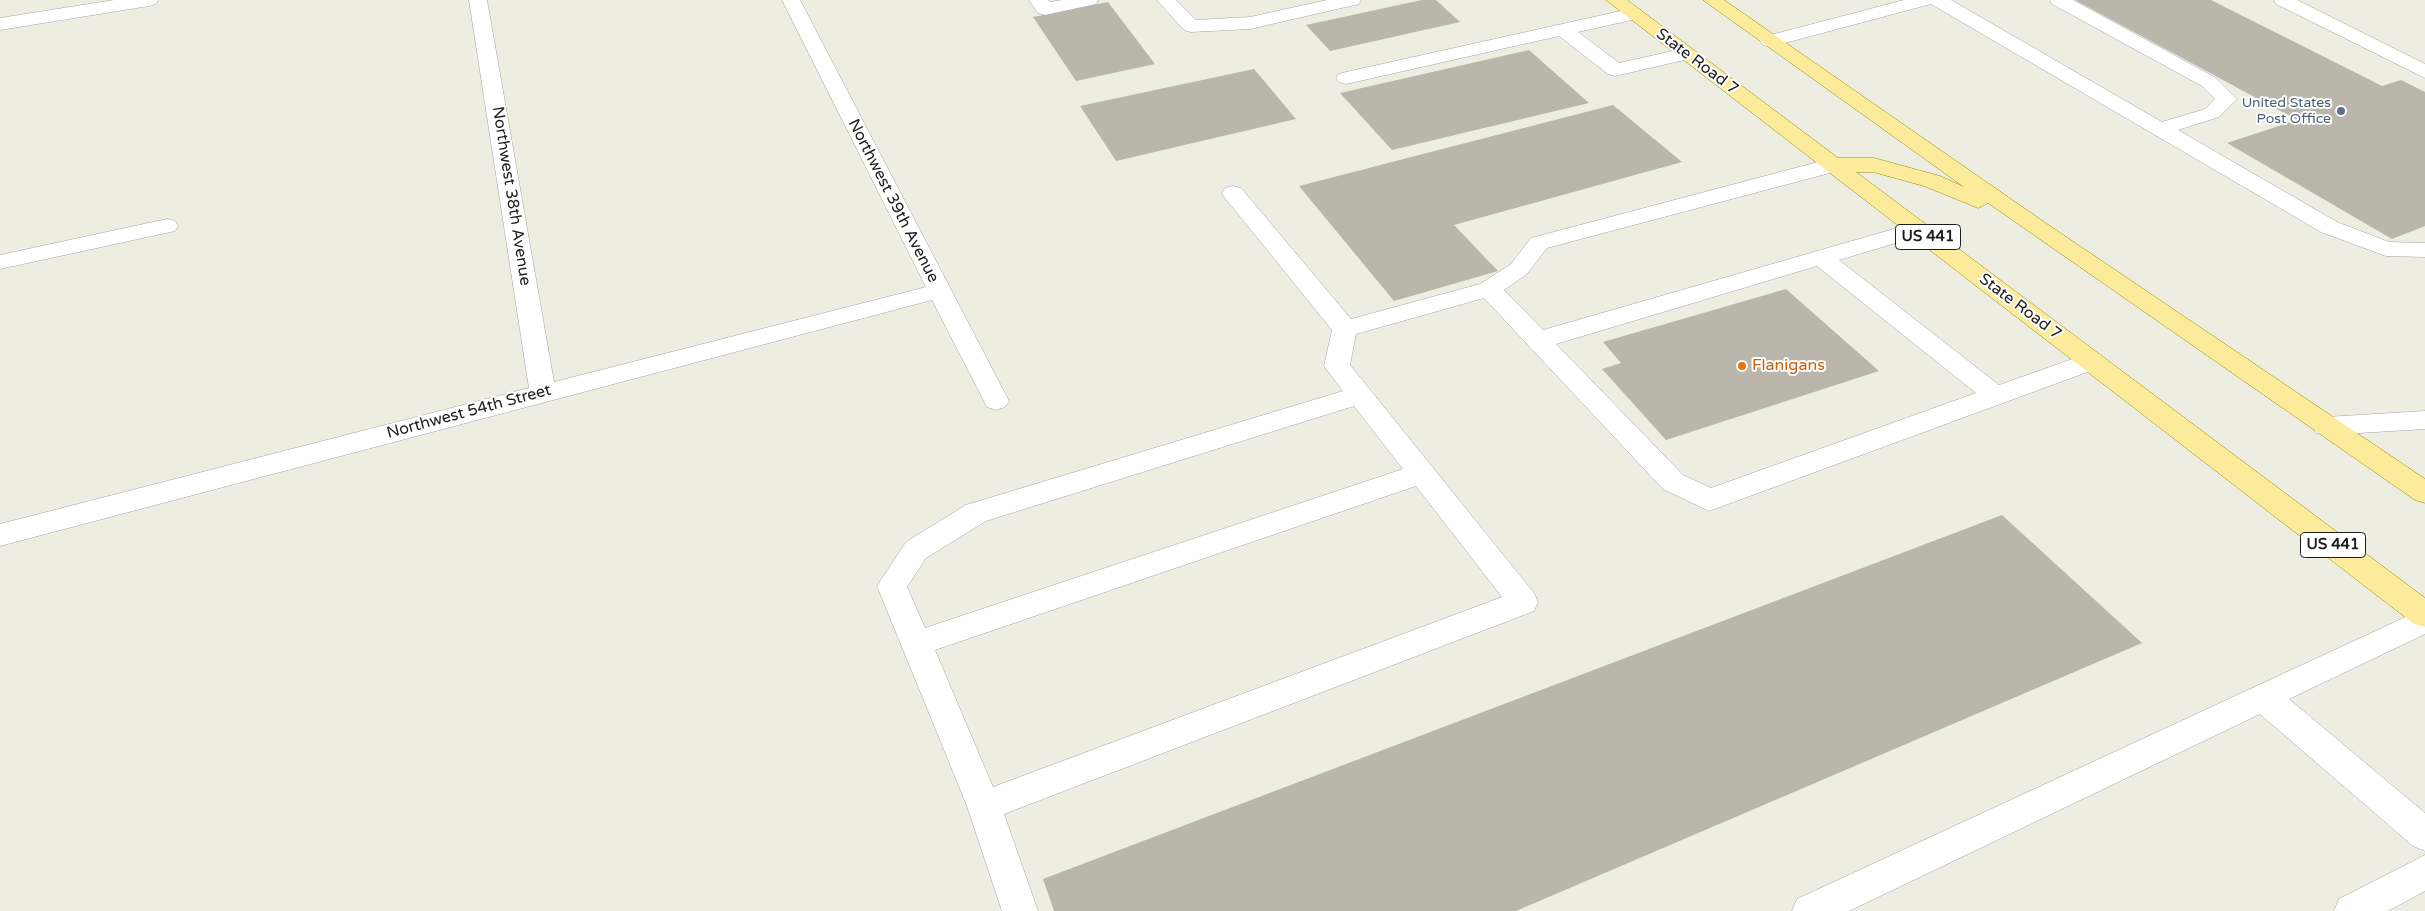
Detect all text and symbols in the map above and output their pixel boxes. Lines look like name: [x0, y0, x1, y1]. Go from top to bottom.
street label: State Road 7: [1652, 25, 1742, 99]
place label: United States Post Office: [2242, 95, 2331, 128]
street label: Northwest 38th Avenue: [487, 105, 535, 287]
marker: United States Post Office: [2335, 105, 2347, 117]
street label: Northwest 39th Avenue: [843, 116, 943, 286]
road number: US 441: [1896, 224, 1960, 250]
street label: State Road 7: [1975, 270, 2065, 344]
place label: Flanigans: [1752, 356, 1825, 376]
marker: Flanigans: [1736, 360, 1748, 372]
street label: Northwest 54th Street: [385, 381, 553, 443]
road number: US 441: [2300, 532, 2366, 558]

